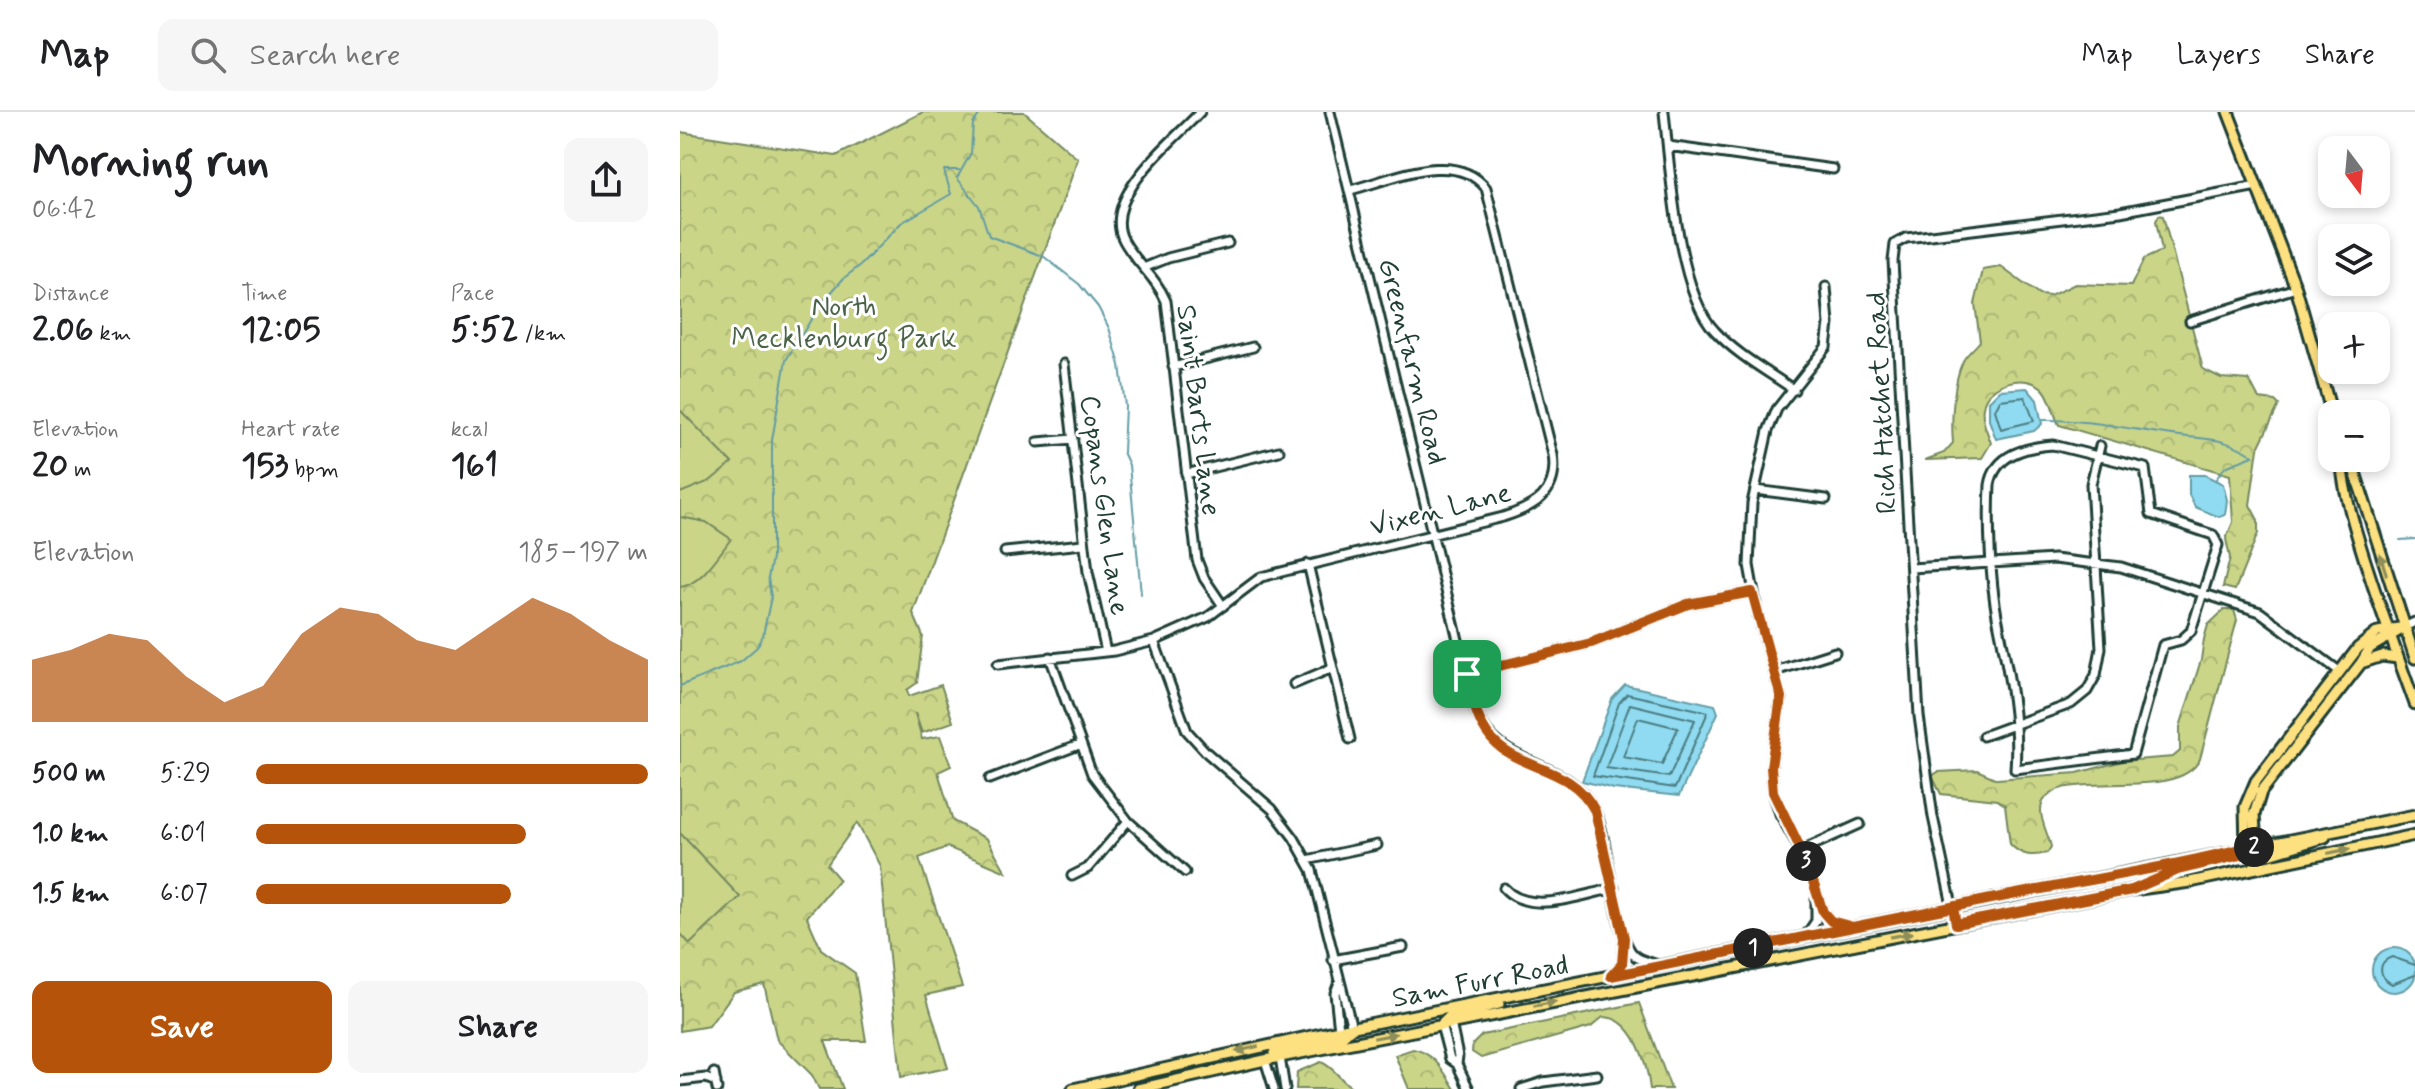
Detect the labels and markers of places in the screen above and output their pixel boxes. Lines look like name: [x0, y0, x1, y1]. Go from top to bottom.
pin: [1433, 640, 1501, 708]
pin: 2: [2234, 827, 2274, 867]
pin: 3: [1786, 841, 1826, 881]
pin: 1: [1733, 928, 1773, 968]

